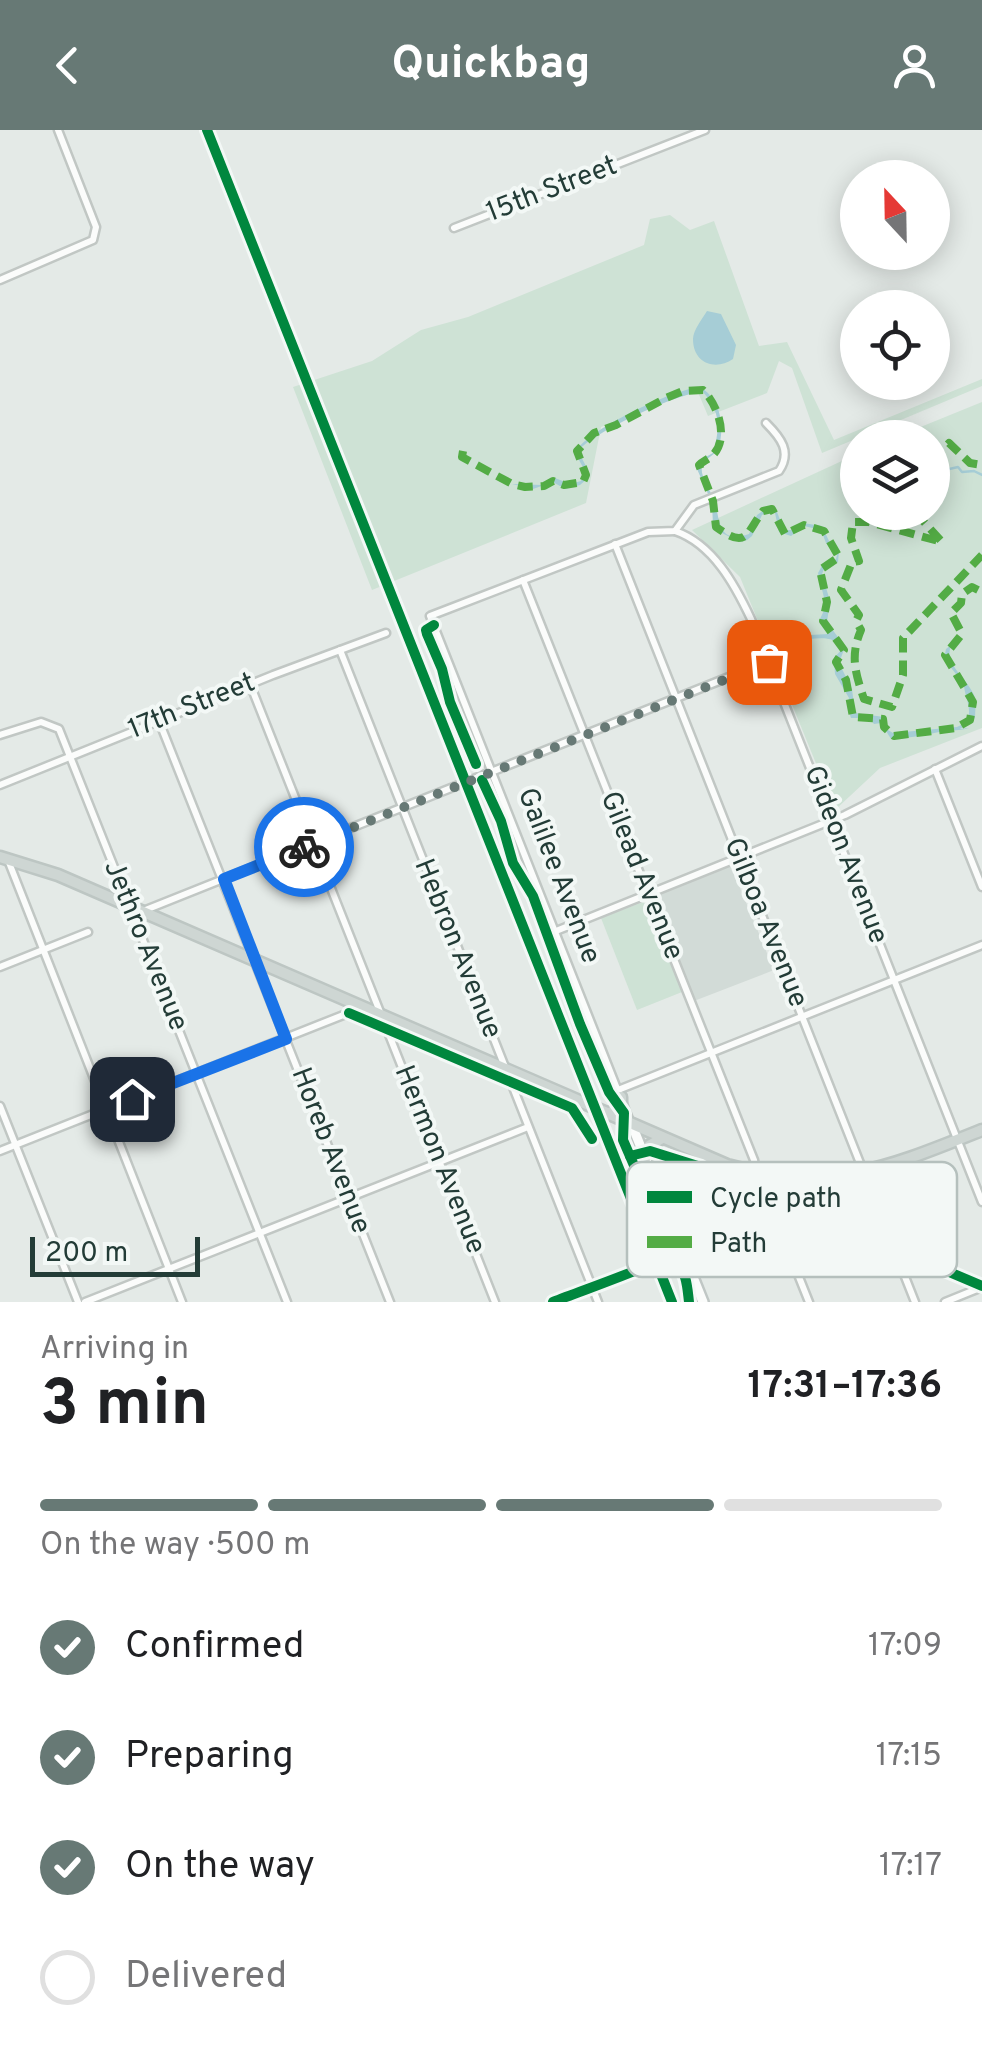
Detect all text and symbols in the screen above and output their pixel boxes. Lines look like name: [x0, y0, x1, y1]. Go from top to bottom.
text: Quickbag: [392, 37, 590, 94]
icon: back: [40, 38, 95, 93]
icon: person: [887, 38, 942, 93]
street label: 15th Street: [481, 149, 623, 231]
north arrow: [840, 160, 950, 270]
map controls: [840, 160, 950, 530]
button: locate: [840, 290, 950, 400]
button: layers: [840, 420, 950, 530]
pin: [727, 620, 812, 705]
icon: bag: [742, 635, 797, 690]
street label: 17th Street: [123, 665, 261, 749]
street label: Gideon Avenue: [795, 761, 895, 949]
street label: Galilee Avenue: [508, 783, 608, 969]
street label: Gilead Avenue: [591, 786, 691, 966]
courier: [254, 797, 354, 897]
icon: bike: [277, 820, 332, 875]
street label: Gilboa Avenue: [715, 833, 815, 1013]
street label: Hebron Avenue: [405, 854, 509, 1044]
street label: Jethro Avenue: [94, 855, 196, 1037]
pin: [90, 1057, 175, 1142]
street label: Hermon Avenue: [385, 1060, 493, 1260]
street label: Horeb Avenue: [282, 1063, 378, 1239]
icon: home: [105, 1072, 160, 1127]
legend: [627, 1162, 957, 1277]
text: Cycle path: [710, 1182, 842, 1218]
text: Path: [710, 1227, 767, 1263]
scale bar: [30, 1232, 200, 1276]
text: 200 m: [45, 1236, 128, 1272]
text: Arriving in: [40, 1330, 189, 1370]
text: 17:31–17:36: [748, 1363, 942, 1412]
text: 3 min: [40, 1366, 209, 1448]
text: On the way · 500 m: [40, 1526, 310, 1566]
icon: check: [40, 1620, 95, 1675]
text: Confirmed: [125, 1623, 304, 1672]
text: 17:09: [868, 1627, 942, 1667]
icon: check: [40, 1730, 95, 1785]
text: Preparing: [125, 1733, 294, 1782]
text: 17:15: [876, 1737, 942, 1777]
icon: check: [40, 1840, 95, 1895]
text: On the way: [125, 1843, 315, 1892]
text: 17:17: [879, 1847, 942, 1887]
text: Delivered: [125, 1953, 287, 2002]

